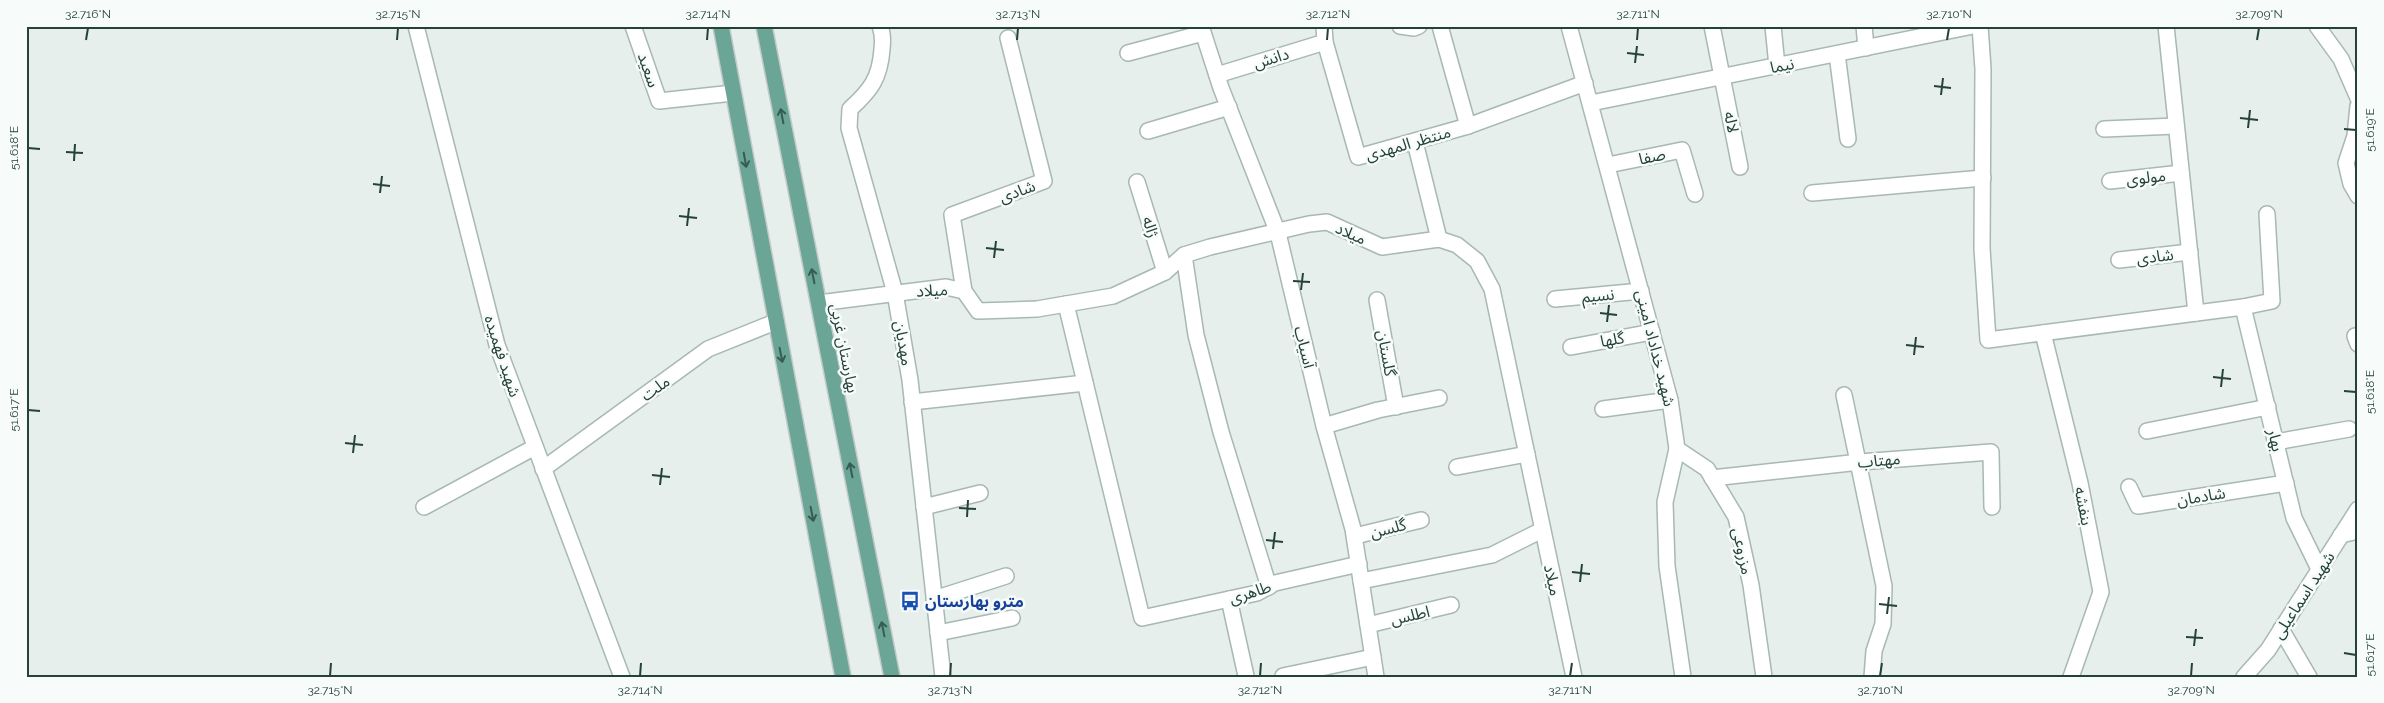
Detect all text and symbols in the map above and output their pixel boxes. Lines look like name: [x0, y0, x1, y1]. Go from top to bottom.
text: 32.716°N: [65, 7, 111, 21]
text: 32.715°N: [375, 7, 421, 21]
text: 32.714°N: [685, 7, 731, 21]
text: 32.713°N: [996, 7, 1040, 21]
text: 32.712°N: [1306, 7, 1350, 21]
text: 32.711°N: [1616, 7, 1660, 21]
text: 32.710°N: [1926, 7, 1972, 21]
text: 32.709°N: [2235, 7, 2283, 21]
street label: دانش: [1251, 44, 1291, 73]
street label: سعید: [634, 50, 663, 90]
street label: نیما: [1768, 54, 1796, 77]
text: 51.619°E: [2363, 108, 2377, 152]
one-way arrow: [776, 109, 786, 125]
street label: لاله: [1720, 110, 1743, 134]
street label: منتظر المهدی: [1363, 122, 1453, 165]
text: 51.618°E: [7, 126, 21, 170]
street label: صفا: [1637, 144, 1667, 169]
one-way arrow: [741, 152, 751, 168]
street label: مولوی: [2125, 166, 2167, 189]
street label: شادی: [997, 176, 1038, 207]
street label: ژاله: [1138, 214, 1163, 240]
street label: میلاد: [1333, 218, 1369, 249]
street label: شادی: [2136, 245, 2175, 268]
one-way arrow: [808, 268, 818, 284]
street label: میلاد: [916, 280, 948, 301]
street label: نسیم: [1581, 285, 1616, 309]
street label: شهید خداداد امینی: [1632, 288, 1679, 408]
street label: بهارستان غربی: [827, 302, 862, 394]
street label: شهید فهمیده: [480, 313, 525, 399]
street label: مهدیان: [890, 319, 917, 367]
street label: آسیاب: [1290, 324, 1319, 371]
street label: گلها: [1599, 328, 1626, 351]
street label: گلستان: [1373, 329, 1400, 378]
one-way arrow: [777, 346, 786, 362]
text: 51.618°E: [2363, 370, 2377, 414]
street label: ملت: [637, 372, 673, 405]
text: 51.617°E: [7, 388, 21, 432]
street label: بهار: [2263, 426, 2287, 453]
street label: مهتاب: [1857, 449, 1901, 472]
one-way arrow: [846, 462, 856, 478]
street label: شادمان: [2175, 483, 2227, 510]
street label: بنفشه: [2070, 485, 2097, 527]
one-way arrow: [808, 506, 817, 522]
street label: گلسن: [1368, 515, 1409, 542]
street label: مزروعی: [1728, 526, 1757, 576]
street label: شهید اسماعیلی: [2268, 548, 2339, 642]
street label: میلاد: [1540, 563, 1565, 598]
street label: طاهری: [1227, 577, 1274, 608]
bus stop icon: مترو بهارستان: [899, 590, 921, 612]
place label: مترو بهارستان: [925, 592, 1024, 611]
street label: اطلس: [1389, 602, 1432, 629]
one-way arrow: [878, 621, 887, 637]
text: 51.617°E: [2363, 633, 2377, 677]
text: 32.715°N: [307, 683, 353, 697]
text: 32.714°N: [617, 683, 663, 697]
text: 32.713°N: [928, 683, 972, 697]
text: 32.712°N: [1238, 683, 1282, 697]
text: 32.711°N: [1548, 683, 1592, 697]
text: 32.710°N: [1857, 683, 1903, 697]
text: 32.709°N: [2167, 683, 2215, 697]

